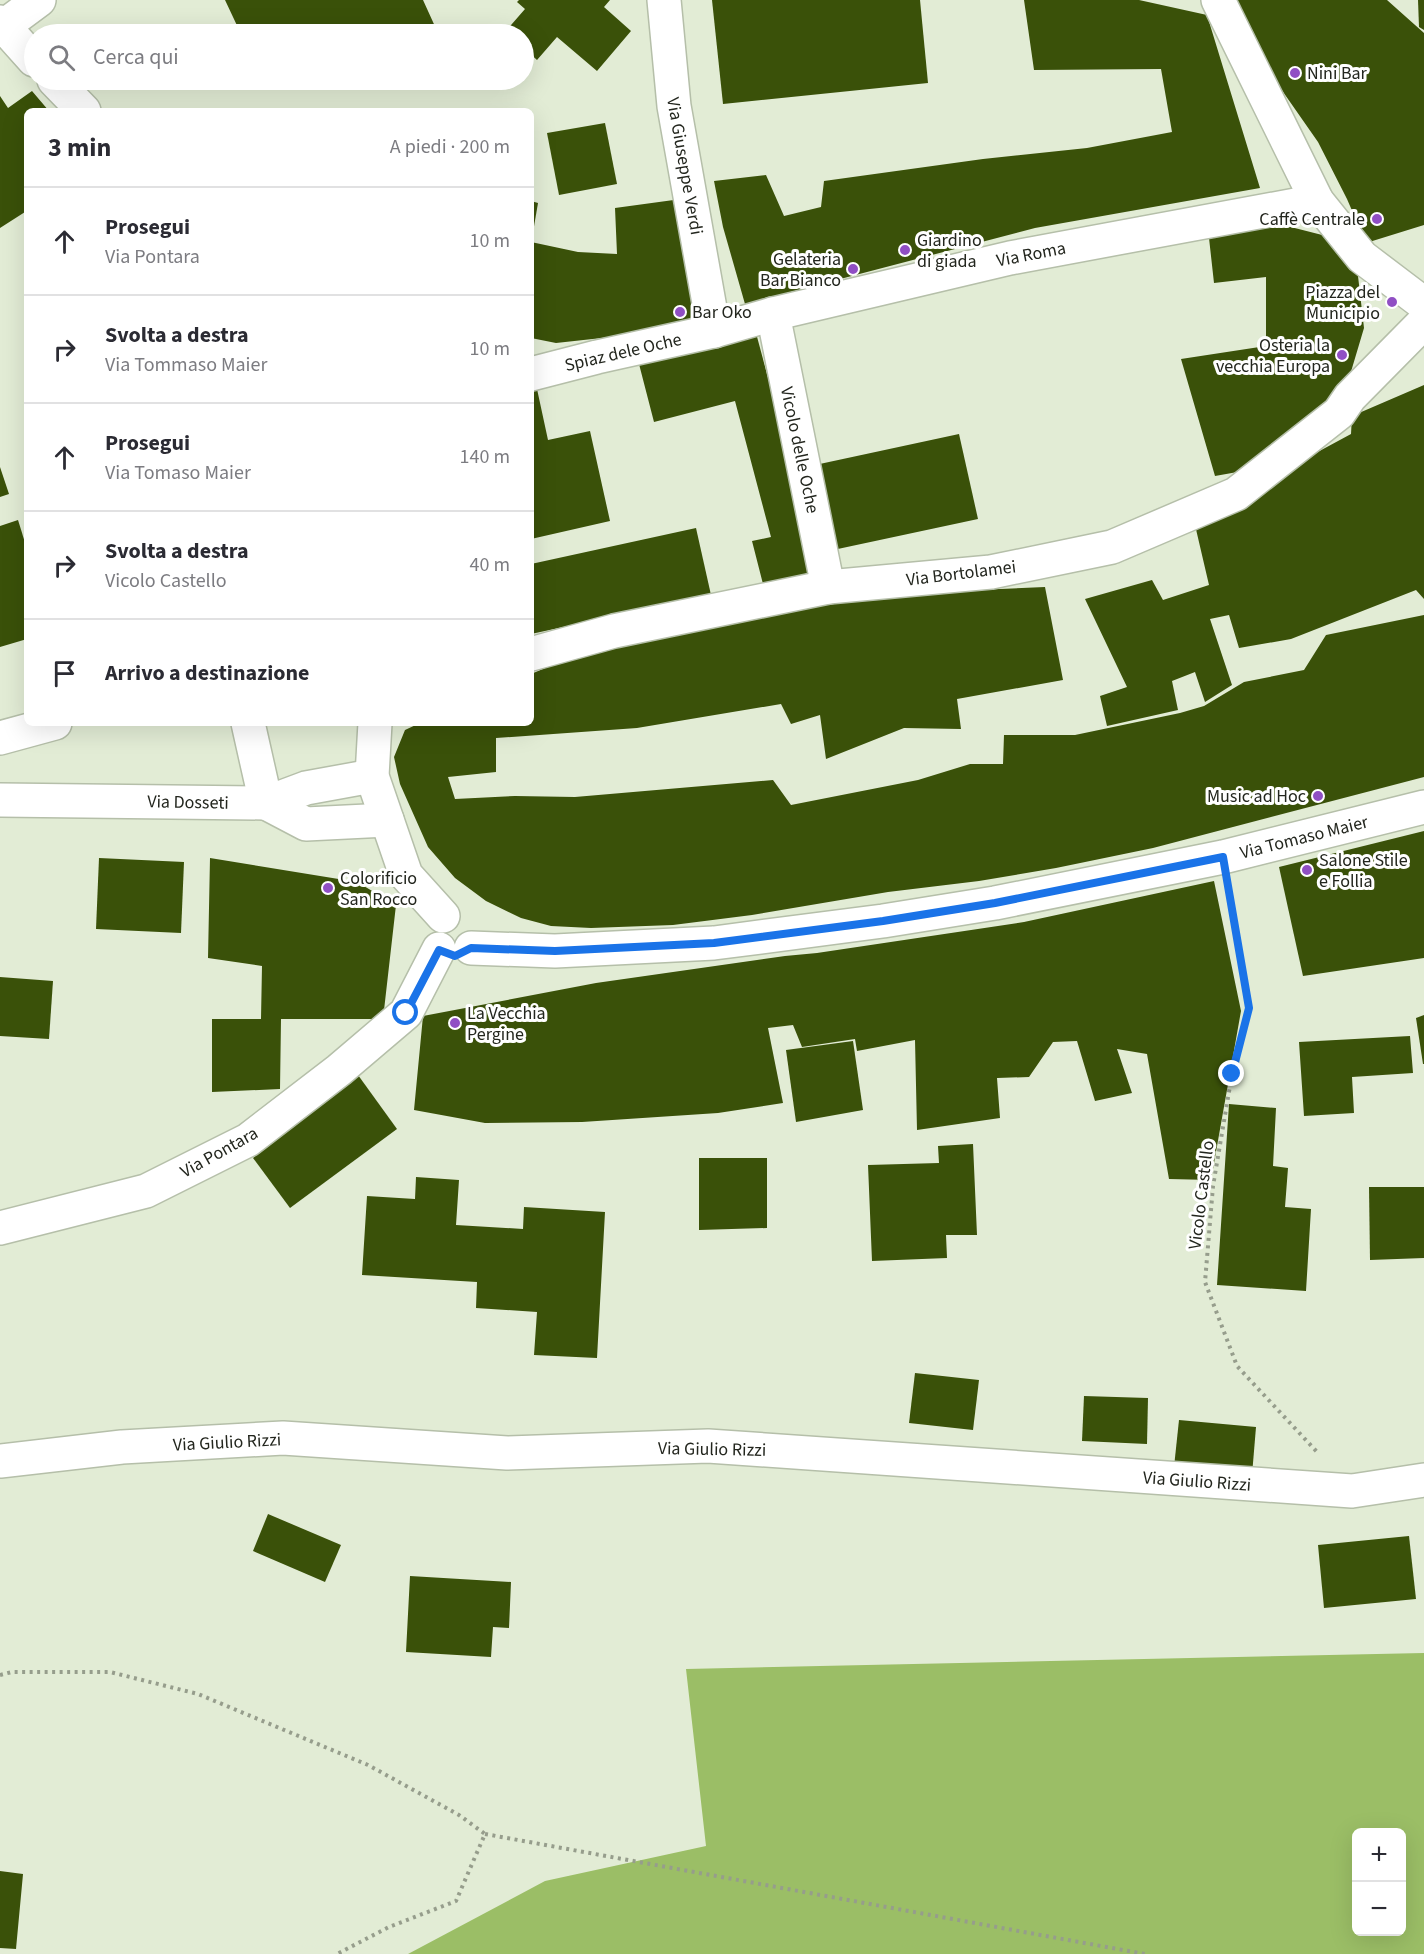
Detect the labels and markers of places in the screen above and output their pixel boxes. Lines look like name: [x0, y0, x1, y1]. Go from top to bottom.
place label: Nini Bar: [1307, 61, 1368, 86]
marker: Nini Bar: [1288, 66, 1302, 80]
place label: Caffè Centrale: [1259, 207, 1365, 232]
marker: Caffè Centrale: [1370, 212, 1384, 226]
place label: Giardino di giada: [917, 228, 982, 274]
marker: Giardino di giada: [898, 243, 912, 257]
place label: Gelateria Bar Bianco: [760, 247, 841, 293]
marker: Gelateria Bar Bianco: [846, 262, 860, 276]
place label: Piazza del Municipio: [1305, 280, 1380, 326]
marker: Piazza del Municipio: [1385, 295, 1399, 309]
place label: Bar Oko: [692, 300, 752, 325]
marker: Bar Oko: [673, 305, 687, 319]
place label: Osteria la vecchia Europa: [1216, 333, 1330, 379]
marker: Osteria la vecchia Europa: [1335, 348, 1349, 362]
place label: Music ad Hoc: [1207, 784, 1306, 809]
marker: Music ad Hoc: [1311, 789, 1325, 803]
place label: Salone Stile e Follia: [1319, 848, 1408, 894]
marker: Salone Stile e Follia: [1300, 863, 1314, 877]
place label: Colorificio San Rocco: [340, 866, 417, 912]
marker: Colorificio San Rocco: [321, 881, 335, 895]
place label: La Vecchia Pergine: [467, 1001, 546, 1047]
marker: La Vecchia Pergine: [448, 1016, 462, 1030]

